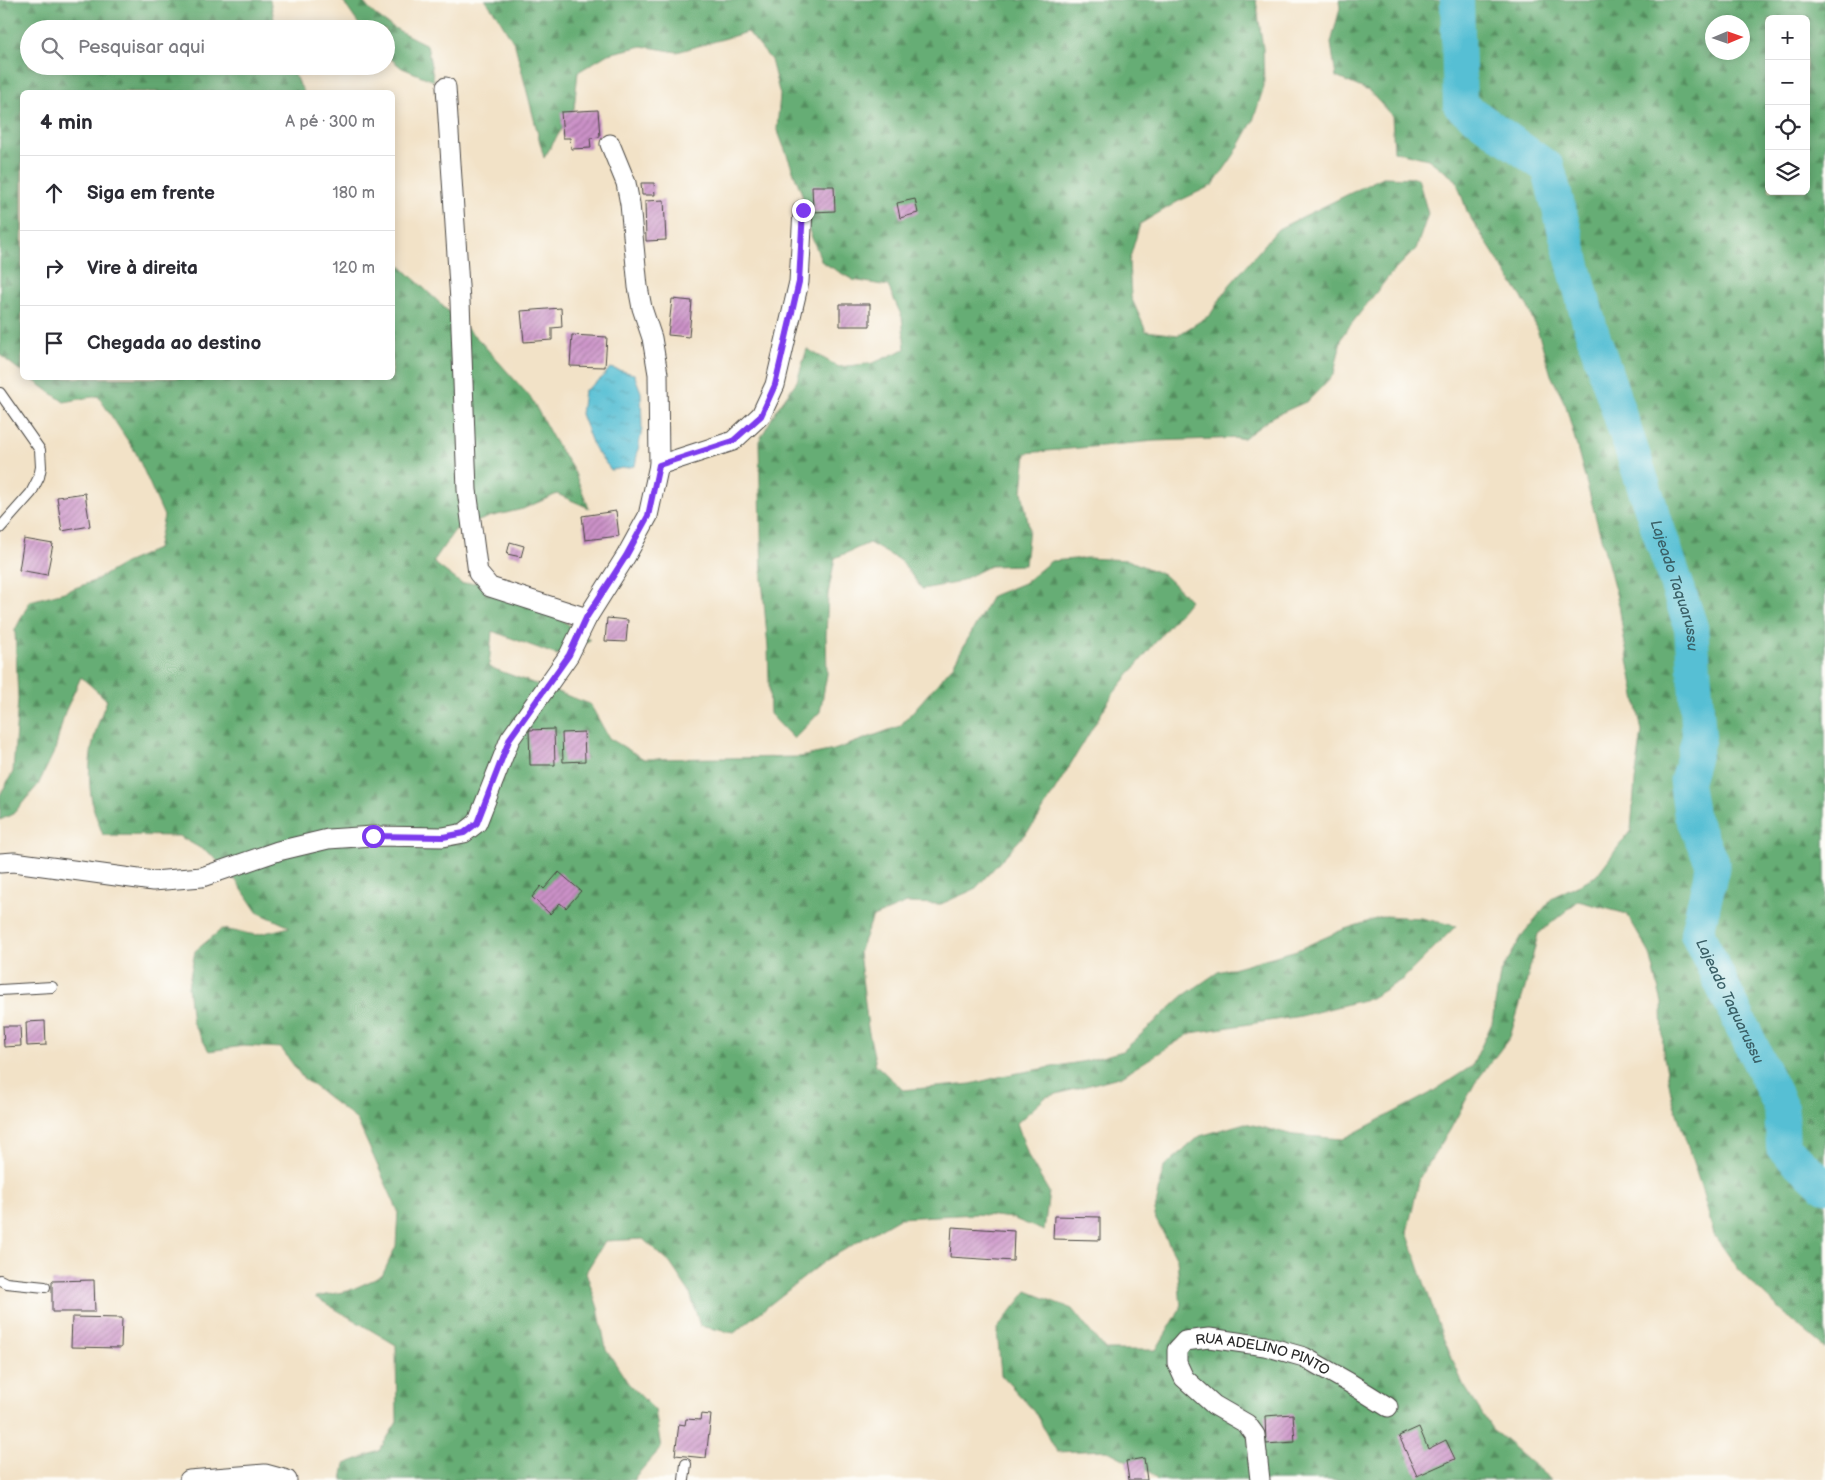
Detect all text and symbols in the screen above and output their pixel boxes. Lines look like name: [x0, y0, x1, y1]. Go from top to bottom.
north arrow: [1705, 15, 1750, 60]
map controls: [1765, 15, 1810, 195]
button: +: [1765, 15, 1810, 60]
search box: [20, 20, 395, 75]
icon: search: [38, 34, 66, 62]
text: Pesquisar aqui: [78, 36, 205, 59]
button: −: [1765, 60, 1810, 105]
button: locate: [1765, 105, 1810, 150]
text: 4 min: [40, 110, 93, 135]
text: A pé · 300 m: [285, 113, 375, 132]
button: layers: [1765, 150, 1810, 195]
icon: ahead: [40, 179, 68, 207]
text: Siga em frente: [87, 182, 215, 205]
text: 180 m: [333, 184, 375, 203]
route end: [792, 199, 815, 222]
icon: right: [40, 254, 68, 282]
text: Vire à direita: [87, 257, 198, 280]
text: 120 m: [332, 259, 375, 278]
icon: arrive: [40, 329, 68, 357]
text: Chegada ao destino: [87, 332, 261, 355]
water label: Lajeado Taquarussu: [1646, 517, 1702, 652]
route start: [362, 825, 385, 848]
water label: Lajeado Taquarussu: [1692, 936, 1768, 1067]
street label: RUA ADELINO PINTO: [1194, 1329, 1333, 1379]

